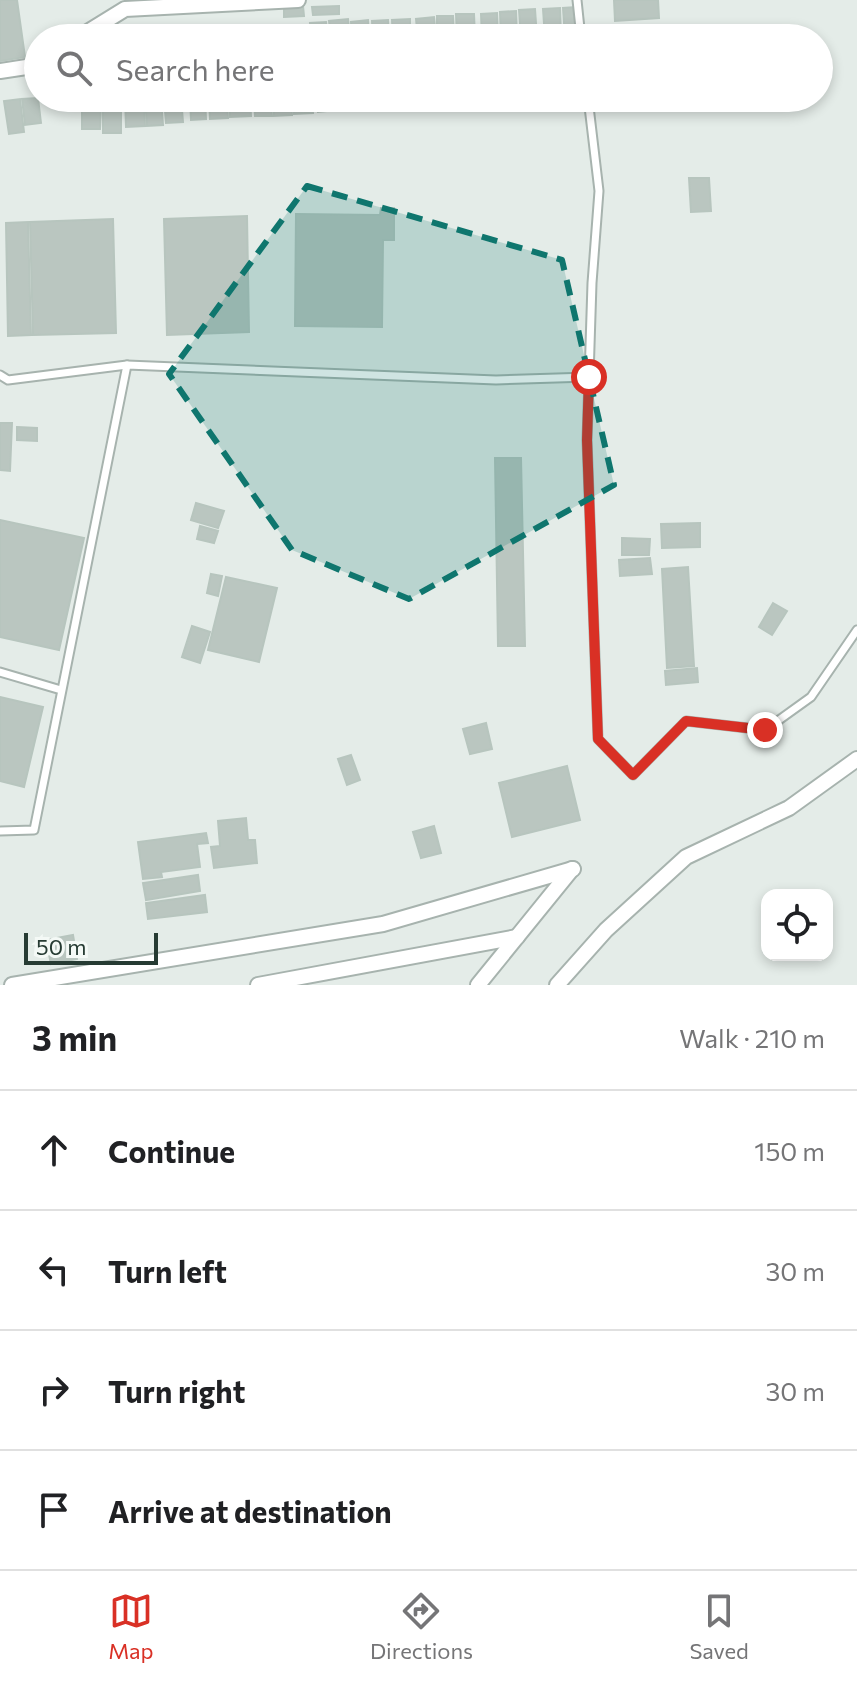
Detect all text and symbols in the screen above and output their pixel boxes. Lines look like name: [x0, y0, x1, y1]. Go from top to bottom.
search box: [24, 24, 833, 112]
icon: search: [52, 46, 96, 90]
text: Search here: [116, 50, 275, 87]
route start: [571, 359, 607, 395]
route end: [747, 712, 783, 748]
map controls: [761, 889, 833, 961]
button: locate: [761, 889, 833, 961]
scale bar: [24, 929, 158, 965]
text: 50 m: [36, 933, 86, 960]
text: 3 min: [32, 1016, 117, 1058]
text: Walk · 210 m: [679, 1022, 825, 1053]
icon: ahead: [32, 1128, 76, 1172]
text: Continue: [108, 1132, 235, 1169]
text: 150 m: [754, 1135, 825, 1166]
icon: left: [32, 1248, 76, 1292]
text: Turn left: [108, 1252, 227, 1289]
text: 30 m: [766, 1255, 825, 1286]
icon: right: [32, 1368, 76, 1412]
text: Turn right: [108, 1372, 245, 1409]
text: 30 m: [766, 1375, 825, 1406]
icon: arrive: [32, 1488, 76, 1532]
text: Arrive at destination: [108, 1492, 392, 1529]
tab: Map: [108, 1589, 154, 1664]
tab: Directions: [370, 1589, 473, 1664]
tab: Saved: [689, 1589, 749, 1664]

